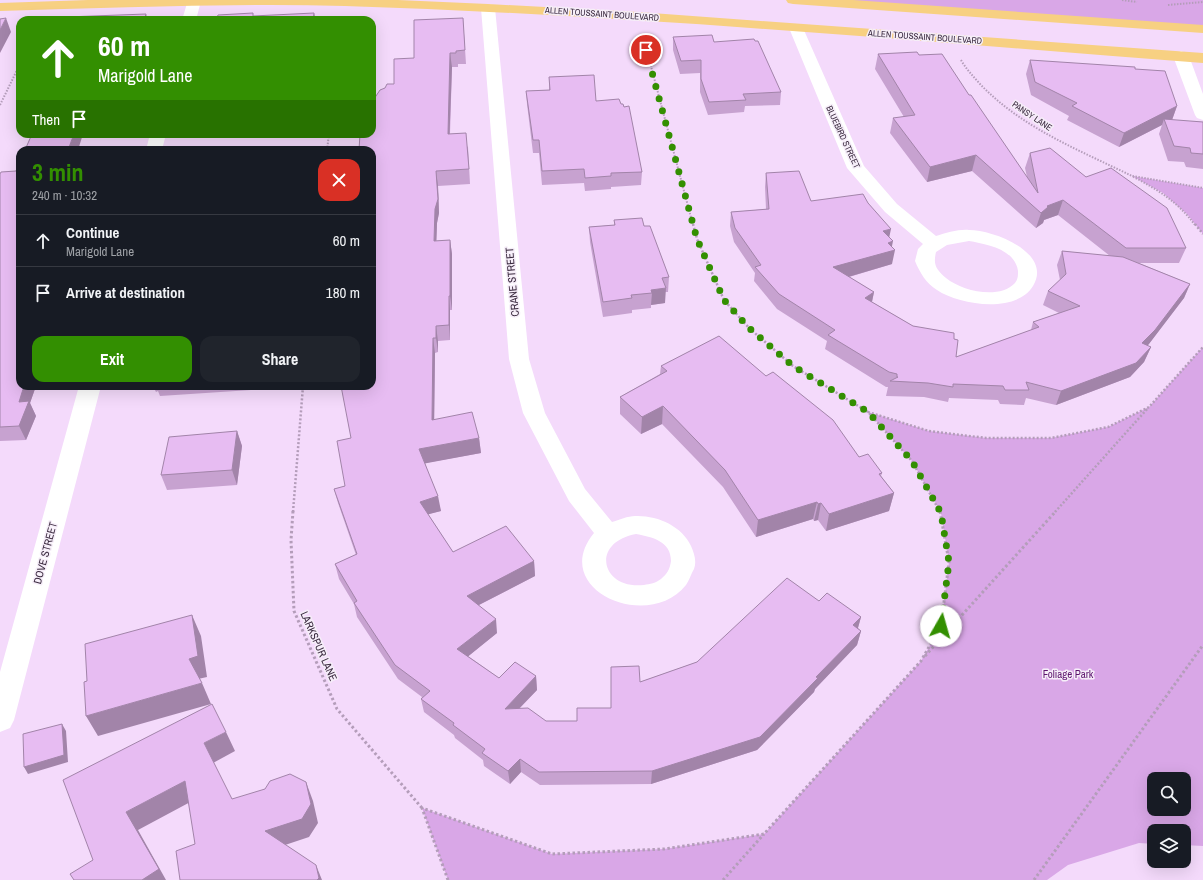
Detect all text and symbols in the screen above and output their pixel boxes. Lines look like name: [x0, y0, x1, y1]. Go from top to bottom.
street label: ALLEN TOUSSAINT BOULEVARD: [544, 4, 659, 24]
text: 60 m: [98, 27, 150, 65]
street label: ALLEN TOUSSAINT BOULEVARD: [867, 27, 982, 47]
icon: ahead: [32, 32, 84, 84]
pin: [629, 33, 663, 67]
icon: arrive: [635, 39, 657, 61]
text: Marigold Lane: [98, 63, 192, 88]
street label: PANSY LANE: [1010, 98, 1054, 134]
street label: BLUEBIRD STREET: [823, 104, 863, 171]
icon: arrive: [68, 108, 90, 130]
text: Then: [32, 109, 60, 130]
text: 3 min: [32, 156, 83, 188]
button: close: [318, 159, 360, 201]
text: 240 m · 10:32: [32, 187, 97, 204]
text: Continue: [66, 222, 119, 243]
icon: ahead: [32, 230, 54, 252]
text: 60 m: [333, 230, 360, 251]
text: Marigold Lane: [66, 243, 134, 260]
street label: CRANE STREET: [502, 246, 522, 317]
icon: arrive: [32, 282, 54, 304]
text: Arrive at destination: [66, 282, 185, 303]
text: 180 m: [326, 282, 360, 303]
button: Exit: [32, 336, 192, 382]
button: Share: [200, 336, 360, 382]
street label: DOVE STREET: [30, 520, 60, 586]
position arrow: [920, 605, 962, 647]
street label: LARKSPUR LANE: [297, 609, 341, 683]
park label: Foliage Park: [1043, 667, 1094, 681]
map controls: [1147, 772, 1191, 868]
button: search: [1147, 772, 1191, 816]
button: layers: [1147, 824, 1191, 868]

